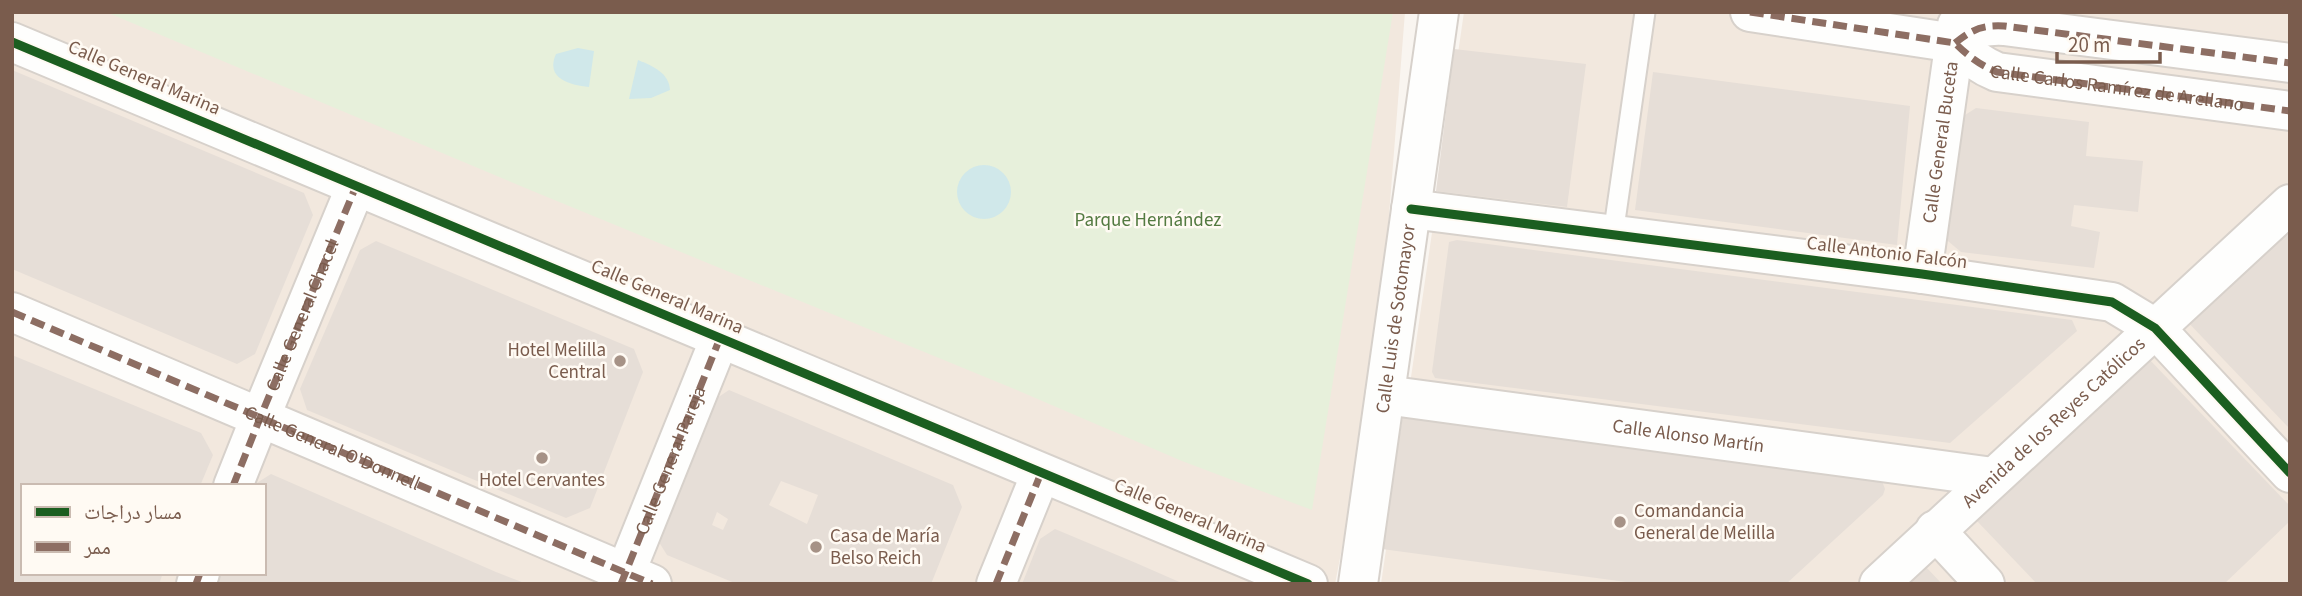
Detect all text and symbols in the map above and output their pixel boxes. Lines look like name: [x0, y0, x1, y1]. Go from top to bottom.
scale bar: [2057, 21, 2160, 65]
text: 20 m: [2068, 30, 2110, 60]
street label: Calle General Marina: [64, 34, 224, 122]
street label: Calle Carlos Ramírez de Arellano: [1986, 57, 2246, 118]
street label: Calle General Buceta: [1916, 59, 1965, 225]
park label: Parque Hernández: [1075, 207, 1221, 234]
street label: Calle Luis de Sotomayor: [1369, 222, 1422, 415]
street label: Calle Antonio Falcón: [1805, 230, 1969, 276]
street label: Calle General Chacel: [259, 235, 346, 396]
street label: Calle General Marina: [587, 253, 747, 341]
street label: Avenida de los Reyes Católicos: [1956, 331, 2151, 514]
place label: Hotel Melilla Central: [507, 337, 606, 386]
marker: Hotel Melilla Central: [612, 353, 628, 369]
street label: Calle General Pareja: [629, 382, 713, 539]
street label: Calle General O'Donnell: [240, 399, 424, 497]
street label: Calle Alonso Martín: [1611, 412, 1766, 459]
marker: Hotel Cervantes: [534, 450, 550, 466]
place label: Hotel Cervantes: [479, 467, 605, 494]
street label: Calle General Marina: [1110, 472, 1270, 560]
legend: [21, 484, 266, 575]
text: مسار دراجات: [84, 497, 182, 527]
place label: Comandancia General de Melilla: [1634, 498, 1775, 547]
marker: Comandancia General de Melilla: [1612, 514, 1628, 530]
place label: Casa de María Belso Reich: [830, 523, 940, 572]
text: ممر: [83, 532, 111, 562]
marker: Casa de María Belso Reich: [808, 539, 824, 555]

